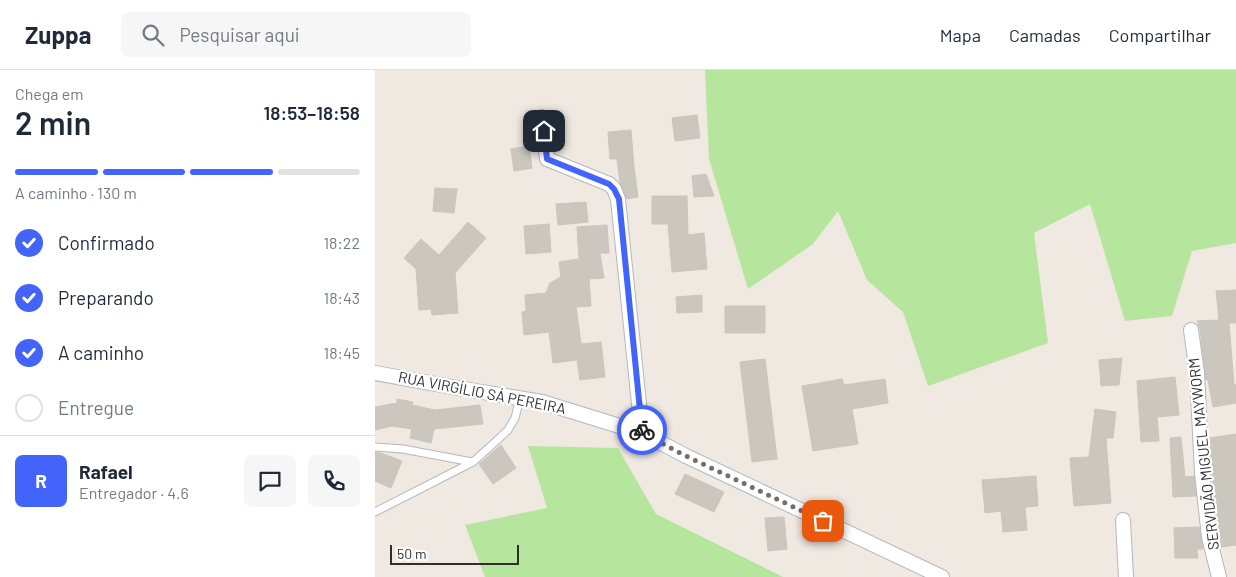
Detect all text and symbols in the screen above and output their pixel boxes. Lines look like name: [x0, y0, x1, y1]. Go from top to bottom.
search box: [121, 12, 471, 57]
text: Zuppa: [25, 20, 91, 49]
icon: search: [139, 21, 167, 49]
text: Pesquisar aqui: [179, 23, 300, 46]
text: Mapa: [940, 24, 981, 46]
text: Camadas: [1009, 24, 1081, 46]
text: Compartilhar: [1109, 24, 1211, 46]
text: Chega em: [15, 84, 83, 103]
text: 18:53–18:58: [264, 101, 360, 124]
text: 2 min: [15, 103, 91, 141]
pin: [523, 110, 565, 152]
icon: home: [530, 117, 558, 145]
text: A caminho · 130 m: [15, 183, 137, 202]
icon: check: [15, 229, 43, 257]
text: Confirmado: [58, 231, 155, 254]
text: 18:22: [323, 233, 360, 252]
icon: check: [15, 284, 43, 312]
text: Preparando: [58, 286, 154, 309]
text: 18:43: [324, 288, 360, 307]
icon: check: [15, 339, 43, 367]
text: A caminho: [58, 341, 144, 364]
text: 18:45: [324, 343, 360, 362]
street label: SERVIDÃO MIGUEL MAYWORM: [1184, 357, 1222, 551]
street label: RUA VIRGÍLIO SÁ PEREIRA: [397, 367, 568, 417]
text: Entregue: [58, 396, 134, 419]
courier: [617, 405, 667, 455]
icon: bike: [628, 416, 656, 444]
button: chat: [244, 455, 296, 507]
button: phone: [308, 455, 360, 507]
text: Rafael: [79, 460, 133, 483]
text: R: [35, 469, 47, 492]
text: Entregador · 4.6: [79, 483, 189, 502]
pin: [802, 500, 844, 542]
icon: bag: [809, 507, 837, 535]
scale bar: [390, 542, 519, 565]
text: 50 m: [397, 545, 426, 562]

